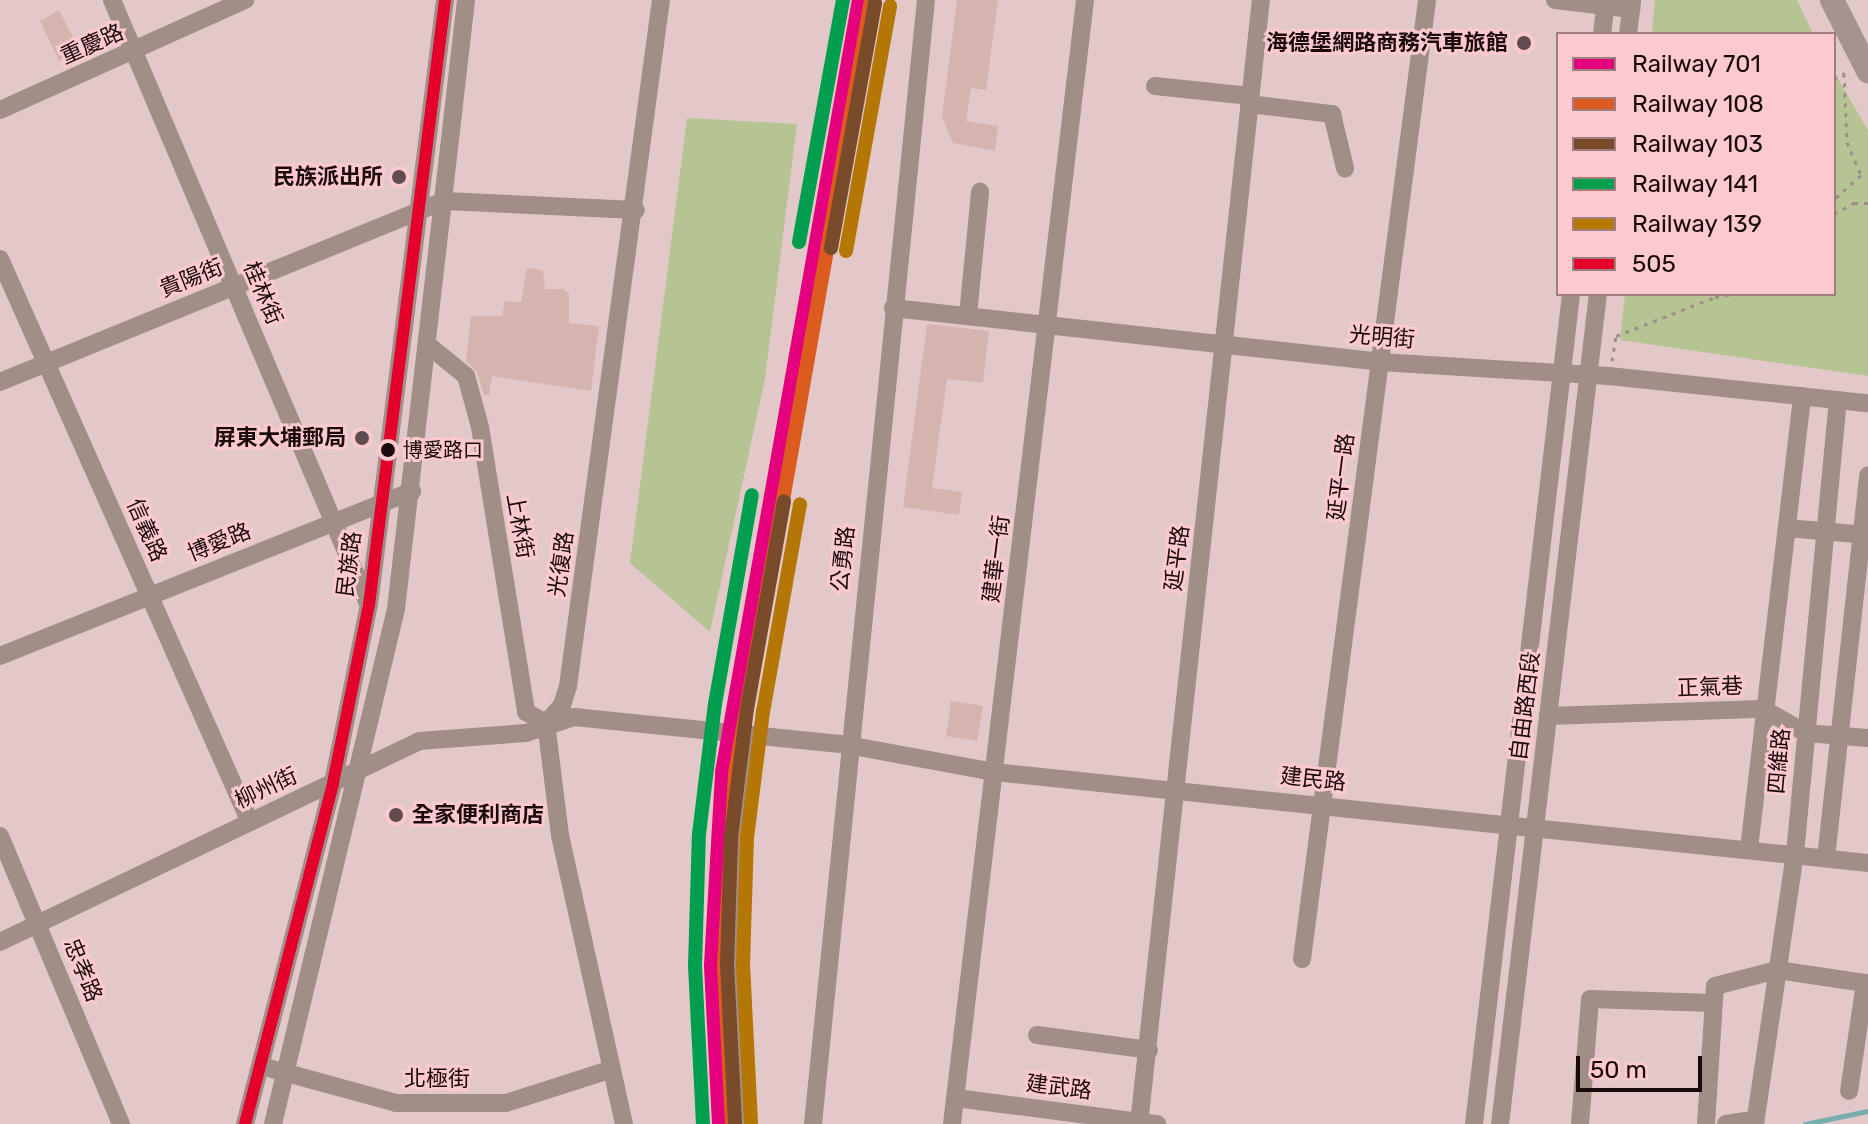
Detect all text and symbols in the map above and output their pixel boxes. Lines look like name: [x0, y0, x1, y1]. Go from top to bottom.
street label: 重慶路: [56, 19, 128, 69]
place label: 海德堡網路商務汽車旅館: [1266, 30, 1508, 56]
legend: [1556, 32, 1836, 296]
marker: 海德堡網路商務汽車旅館: [1515, 34, 1533, 52]
text: Railway 701: [1632, 50, 1761, 78]
text: Railway 108: [1632, 90, 1764, 118]
text: Railway 103: [1632, 130, 1763, 158]
place label: 民族派出所: [273, 164, 383, 190]
marker: 民族派出所: [390, 168, 408, 186]
text: Railway 141: [1632, 170, 1758, 198]
text: Railway 139: [1632, 210, 1762, 238]
text: 505: [1632, 250, 1676, 278]
street label: 貴陽街: [155, 253, 227, 303]
street label: 桂林街: [238, 257, 288, 329]
street label: 光明街: [1348, 321, 1416, 353]
place label: 屏東大埔郵局: [214, 425, 346, 451]
marker: 屏東大埔郵局: [353, 429, 371, 447]
street label: 延平一路: [1323, 432, 1359, 522]
place label: 博愛路口: [403, 438, 483, 462]
marker: 博愛路口: [380, 442, 396, 458]
street label: 上林街: [501, 491, 539, 561]
street label: 信義路: [122, 494, 172, 566]
street label: 建華一街: [978, 514, 1014, 604]
street label: 博愛路: [183, 517, 255, 567]
street label: 延平路: [1160, 524, 1194, 592]
street label: 公勇路: [826, 525, 860, 593]
street label: 光復路: [543, 529, 579, 599]
street label: 民族路: [332, 530, 366, 598]
street label: 自由路西段: [1505, 650, 1545, 762]
street label: 正氣巷: [1677, 673, 1743, 701]
street label: 四維路: [1763, 727, 1795, 795]
street label: 柳州街: [231, 762, 301, 814]
street label: 建民路: [1279, 762, 1347, 796]
place label: 全家便利商店: [412, 802, 544, 828]
marker: 全家便利商店: [387, 806, 405, 824]
street label: 忠孝路: [58, 934, 108, 1006]
scale bar: [1580, 1040, 1706, 1090]
text: 50 m: [1590, 1056, 1647, 1084]
street label: 北極街: [404, 1066, 470, 1092]
street label: 建武路: [1025, 1070, 1093, 1104]

